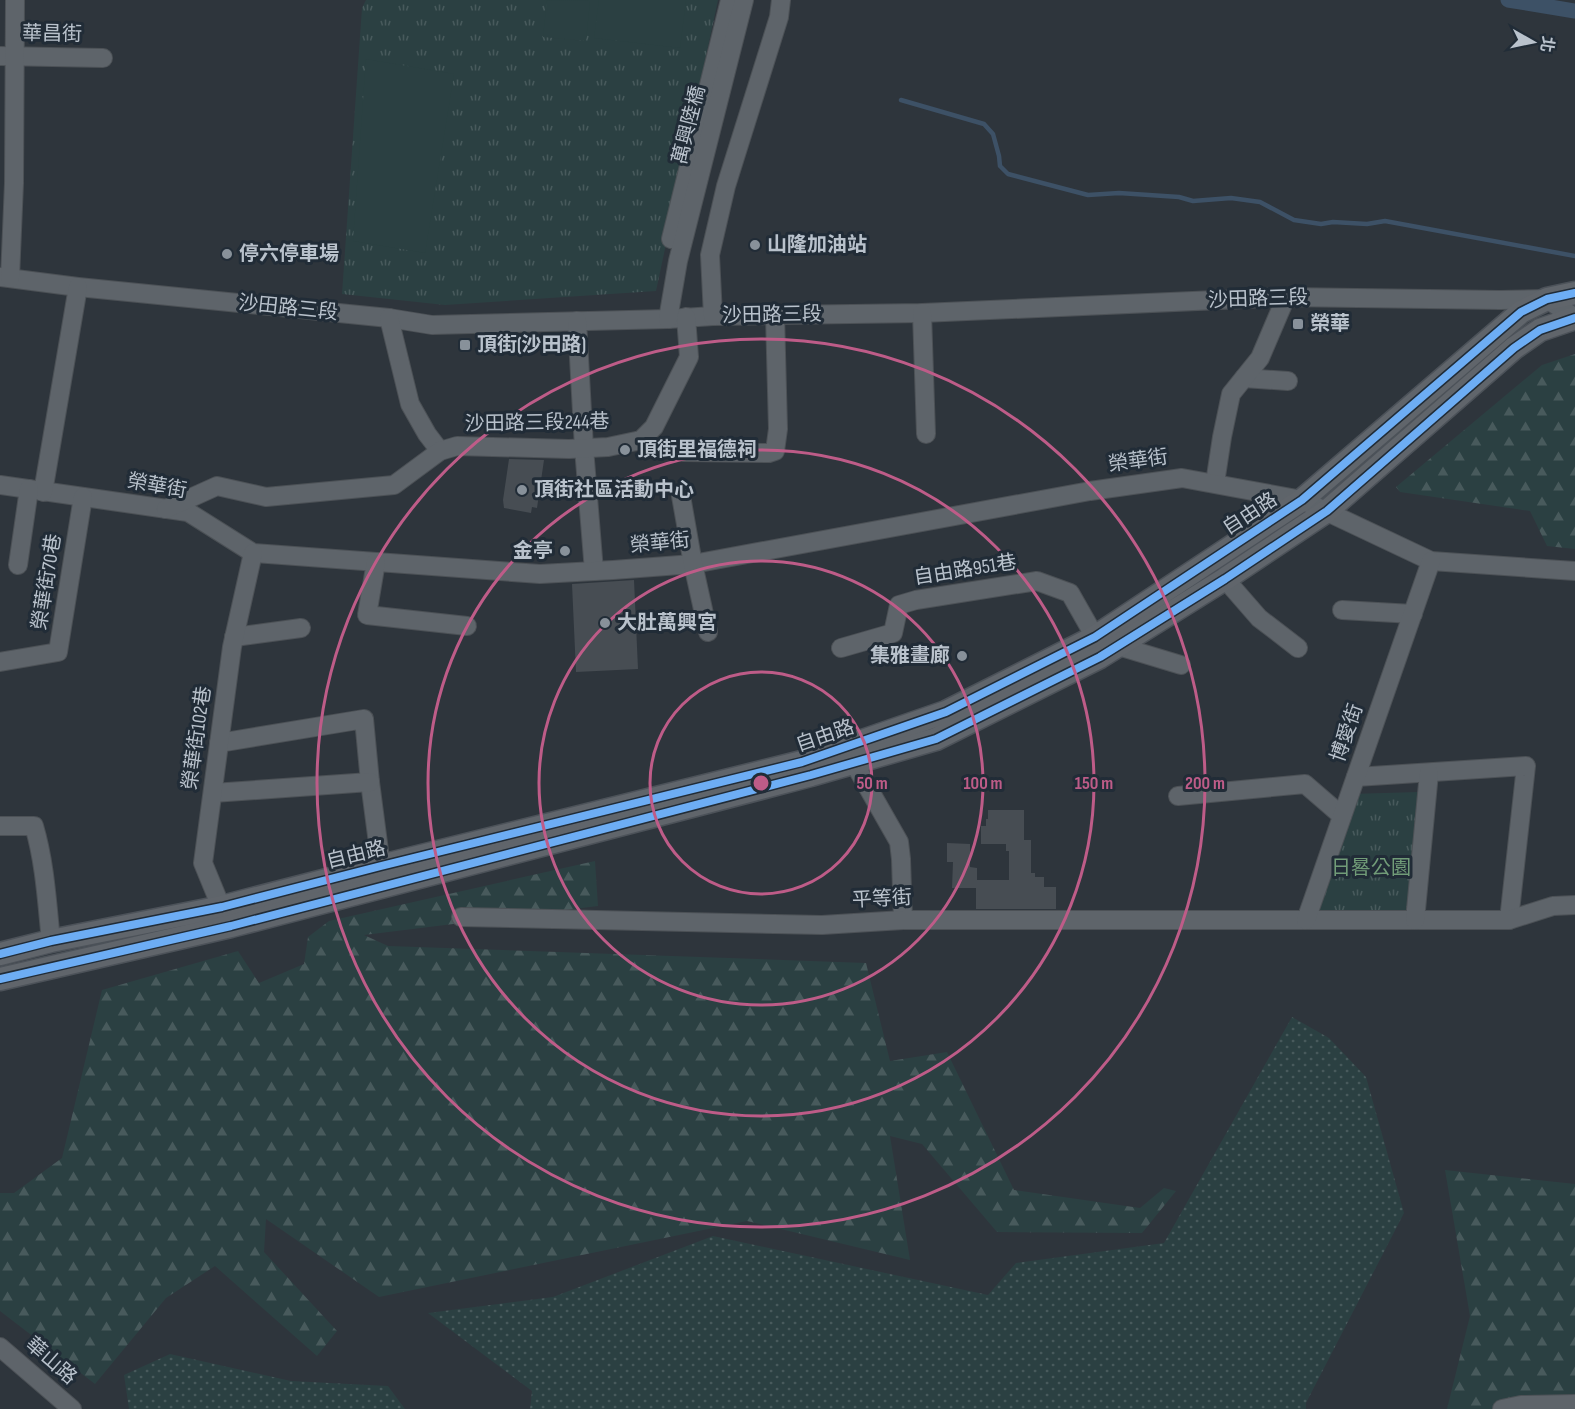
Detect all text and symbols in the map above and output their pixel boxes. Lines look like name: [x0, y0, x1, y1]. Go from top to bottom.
north arrow: [1503, 12, 1563, 72]
street label: 華昌街: [22, 21, 82, 47]
text: 北: [1536, 35, 1557, 54]
street label: 萬興陸橋: [668, 83, 710, 167]
place label: 山隆加油站: [767, 233, 867, 257]
marker: 山隆加油站: [748, 238, 762, 252]
place label: 停六停車場: [239, 242, 339, 266]
marker: 停六停車場: [220, 247, 234, 261]
street label: 沙田路三段: [1208, 285, 1308, 313]
street label: 沙田路三段: [237, 291, 339, 325]
street label: 沙田路三段: [722, 302, 822, 328]
place label: 榮華: [1310, 312, 1350, 336]
marker: 榮華: [1291, 317, 1305, 331]
place label: 頂街(沙田路): [477, 333, 586, 357]
marker: 頂街(沙田路): [458, 338, 472, 352]
street label: 沙田路三段244巷: [464, 410, 610, 436]
place label: 頂街里福德祠: [637, 438, 757, 462]
marker: 頂街里福德祠: [618, 443, 632, 457]
street label: 榮華街: [1107, 445, 1169, 477]
street label: 榮華街: [125, 469, 189, 503]
place label: 頂街社區活動中心: [534, 478, 694, 502]
marker: 頂街社區活動中心: [515, 483, 529, 497]
street label: 自由路: [1218, 488, 1282, 540]
street label: 榮華街: [629, 528, 691, 558]
street label: 榮華街70巷: [28, 532, 66, 632]
place label: 金亭: [513, 539, 553, 563]
marker: 金亭: [558, 544, 572, 558]
street label: 自由路951巷: [912, 550, 1018, 590]
place label: 大肚萬興宮: [617, 611, 717, 635]
marker: 大肚萬興宮: [598, 616, 612, 630]
place label: 集雅畫廊: [870, 644, 950, 668]
marker: 集雅畫廊: [955, 649, 969, 663]
street label: 榮華街102巷: [178, 685, 216, 791]
street label: 博愛街: [1326, 701, 1368, 765]
street label: 自由路: [793, 715, 857, 757]
centre of rings: [751, 773, 771, 793]
text: 50 m: [856, 773, 888, 794]
text: 100 m: [964, 773, 1003, 794]
text: 150 m: [1075, 773, 1113, 794]
text: 200 m: [1185, 773, 1225, 794]
street label: 自由路: [324, 836, 388, 874]
park label: 日晷公園: [1331, 856, 1411, 880]
street label: 平等街: [851, 885, 913, 913]
street label: 華山路: [20, 1332, 82, 1390]

